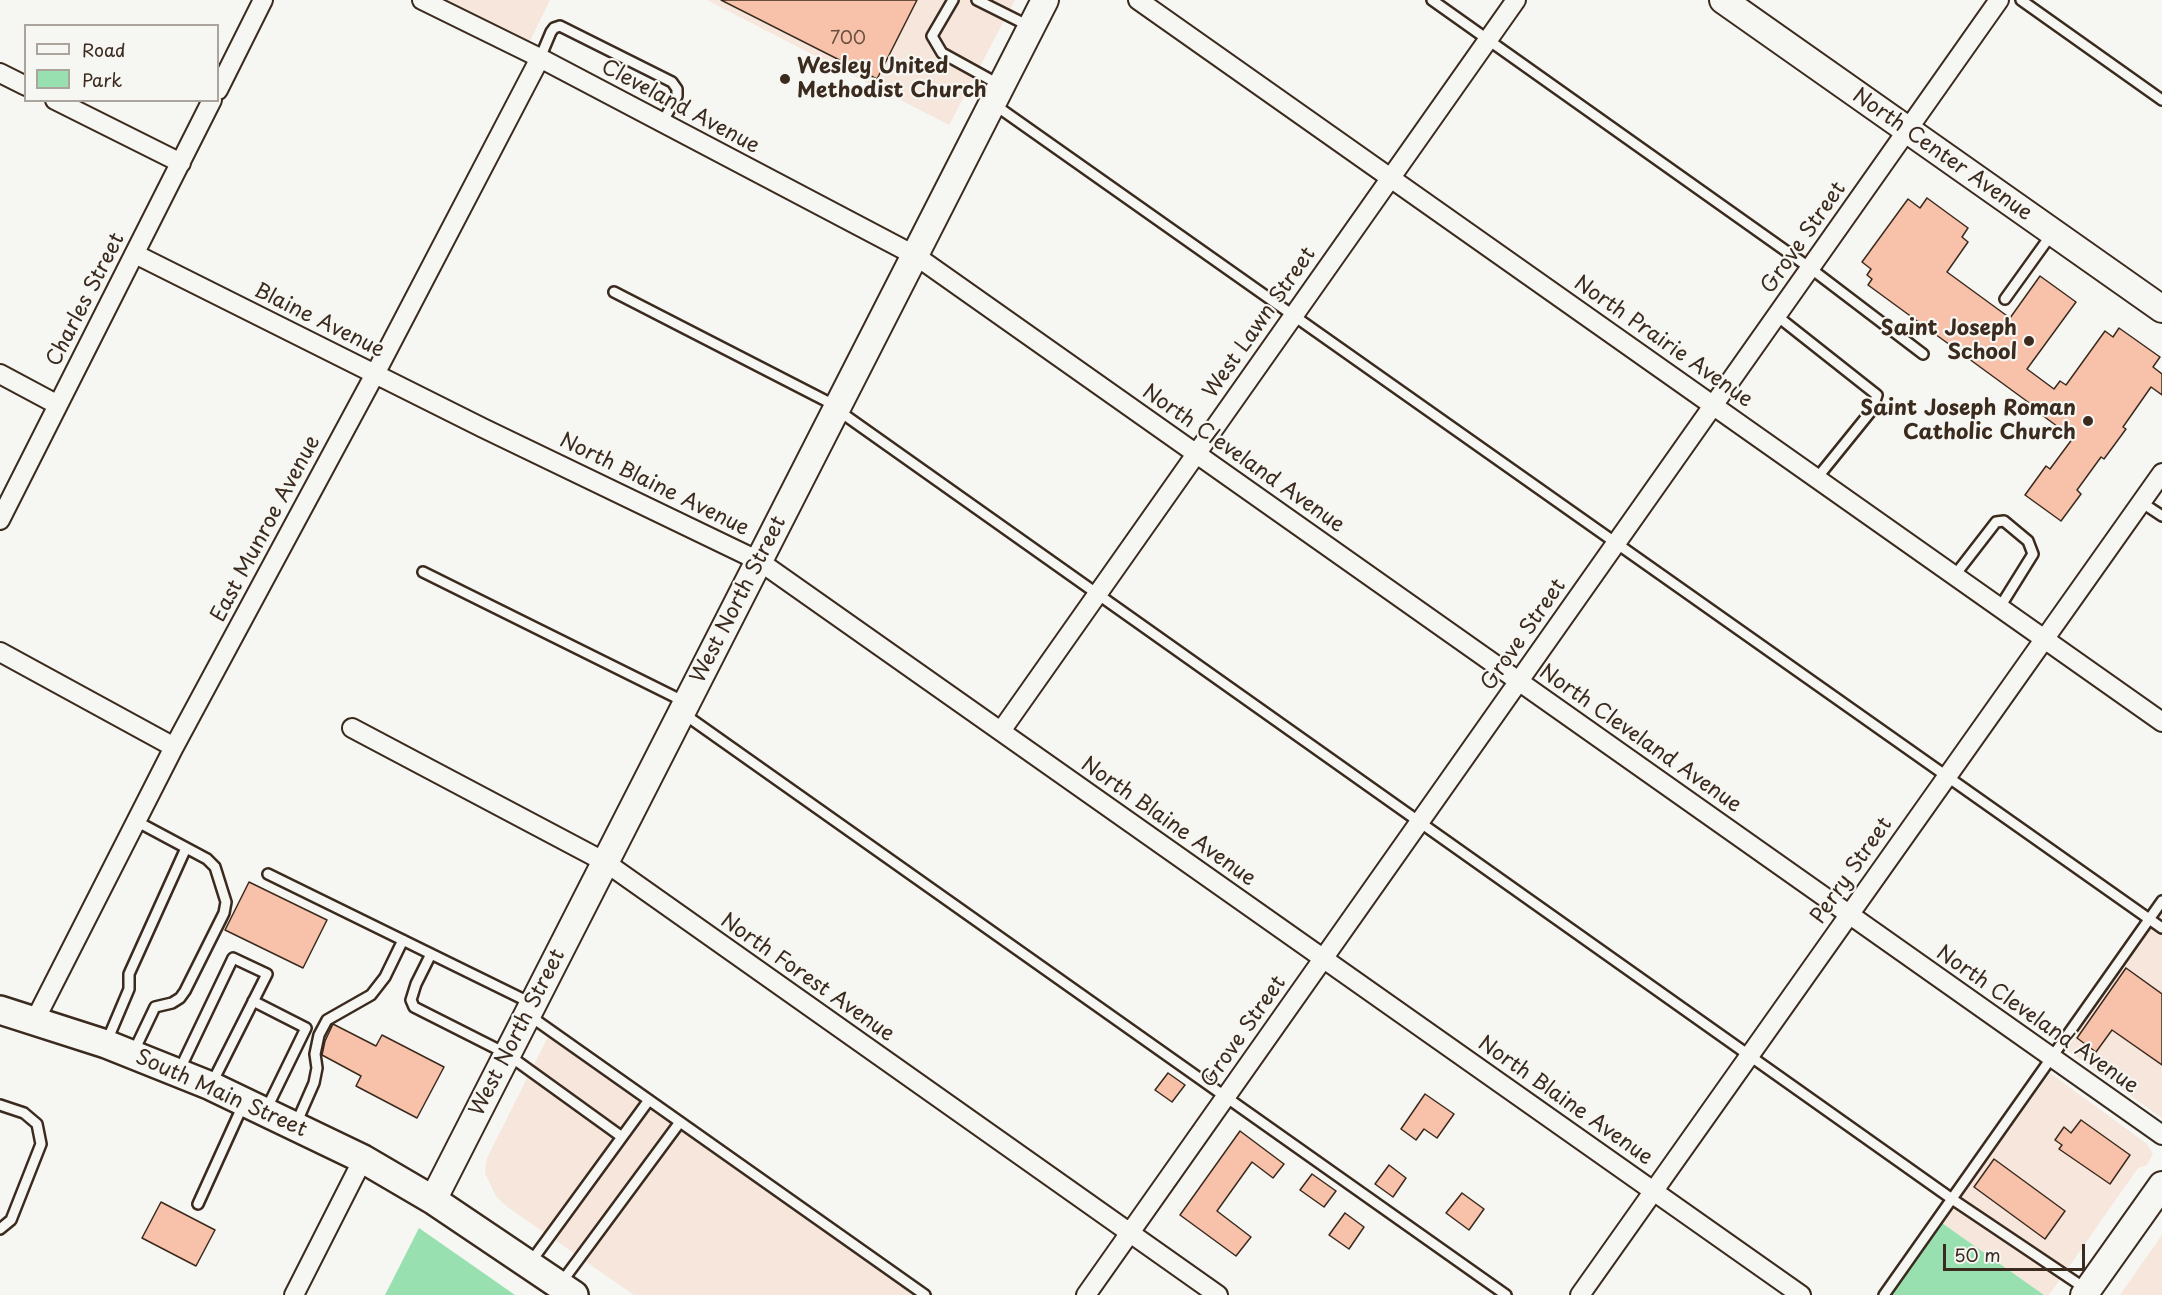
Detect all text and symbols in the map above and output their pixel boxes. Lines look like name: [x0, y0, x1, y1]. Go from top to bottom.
legend: [24, 24, 219, 102]
house number: 700: [830, 28, 866, 50]
text: Road: [82, 36, 126, 63]
place label: Wesley United Methodist Church: [797, 54, 987, 104]
street label: Cleveland Avenue: [597, 55, 763, 159]
text: Park: [82, 66, 122, 93]
marker: Wesley United Methodist Church: [778, 72, 792, 86]
street label: North Center Avenue: [1847, 83, 2037, 227]
street label: Grove Street: [1756, 177, 1852, 299]
street label: Charles Street: [42, 229, 130, 371]
street label: West Lawn Street: [1199, 243, 1321, 403]
street label: North Prairie Avenue: [1569, 271, 1757, 413]
street label: Blaine Avenue: [250, 279, 388, 363]
place label: Saint Joseph School: [1881, 316, 2017, 366]
marker: Saint Joseph School: [2022, 334, 2036, 348]
street label: North Cleveland Avenue: [1137, 380, 1349, 538]
place label: Saint Joseph Roman Catholic Church: [1860, 396, 2076, 446]
marker: Saint Joseph Roman Catholic Church: [2081, 414, 2095, 428]
street label: North Blaine Avenue: [555, 428, 753, 542]
street label: East Munroe Avenue: [206, 431, 326, 627]
street label: West North Street: [686, 512, 792, 688]
street label: Grove Street: [1476, 574, 1572, 696]
street label: North Cleveland Avenue: [1534, 660, 1746, 818]
street label: North Blaine Avenue: [1076, 752, 1260, 892]
street label: Perry Street: [1806, 813, 1898, 929]
street label: North Forest Avenue: [715, 908, 899, 1048]
street label: North Cleveland Avenue: [1931, 941, 2143, 1099]
street label: West North Street: [465, 945, 571, 1121]
street label: Grove Street: [1196, 971, 1292, 1093]
street label: North Blaine Avenue: [1473, 1031, 1657, 1171]
street label: South Main Street: [131, 1045, 311, 1143]
scale bar: [1946, 1232, 2088, 1270]
text: 50 m: [1954, 1241, 2001, 1268]

